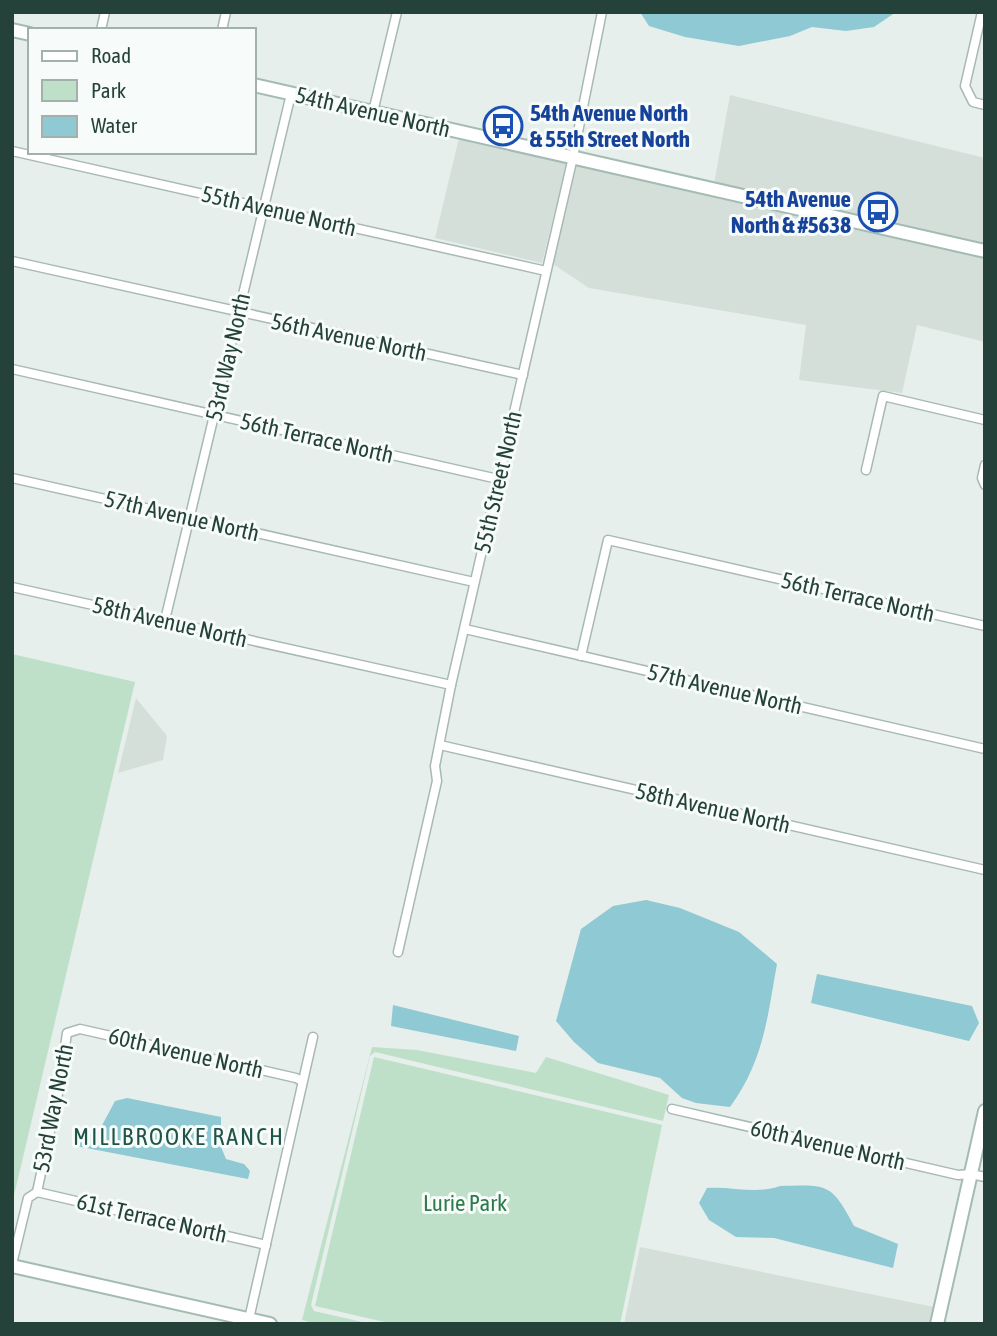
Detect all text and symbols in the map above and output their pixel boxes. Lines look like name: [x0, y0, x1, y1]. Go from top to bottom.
legend: [28, 28, 256, 154]
text: Road: [91, 43, 131, 67]
text: Park: [91, 78, 126, 102]
street label: 54th Avenue North: [293, 82, 453, 142]
place label: 54th Avenue North & 55th Street North: [530, 100, 690, 152]
bus stop icon: 54th Avenue North & 55th Street North: [482, 105, 524, 147]
text: Water: [91, 113, 138, 137]
street label: 55th Avenue North: [199, 181, 359, 241]
place label: 54th Avenue North & #5638: [731, 186, 851, 238]
bus stop icon: 54th Avenue North & #5638: [857, 191, 899, 233]
street label: 53rd Way North: [201, 291, 255, 423]
street label: 56th Avenue North: [269, 308, 429, 366]
street label: 56th Terrace North: [238, 408, 396, 468]
street label: 55th Street North: [469, 408, 527, 556]
street label: 57th Avenue North: [102, 486, 262, 546]
street label: 56th Terrace North: [779, 567, 937, 627]
street label: 58th Avenue North: [90, 592, 250, 652]
street label: 57th Avenue North: [645, 659, 805, 719]
street label: 58th Avenue North: [633, 778, 793, 838]
street label: 60th Avenue North: [106, 1023, 266, 1083]
street label: 53rd Way North: [28, 1041, 78, 1175]
street label: 60th Avenue North: [748, 1115, 908, 1175]
district label: MILLBROOKE RANCH: [73, 1123, 285, 1150]
street label: 61st Terrace North: [74, 1188, 230, 1248]
park label: Lurie Park: [423, 1190, 507, 1216]

